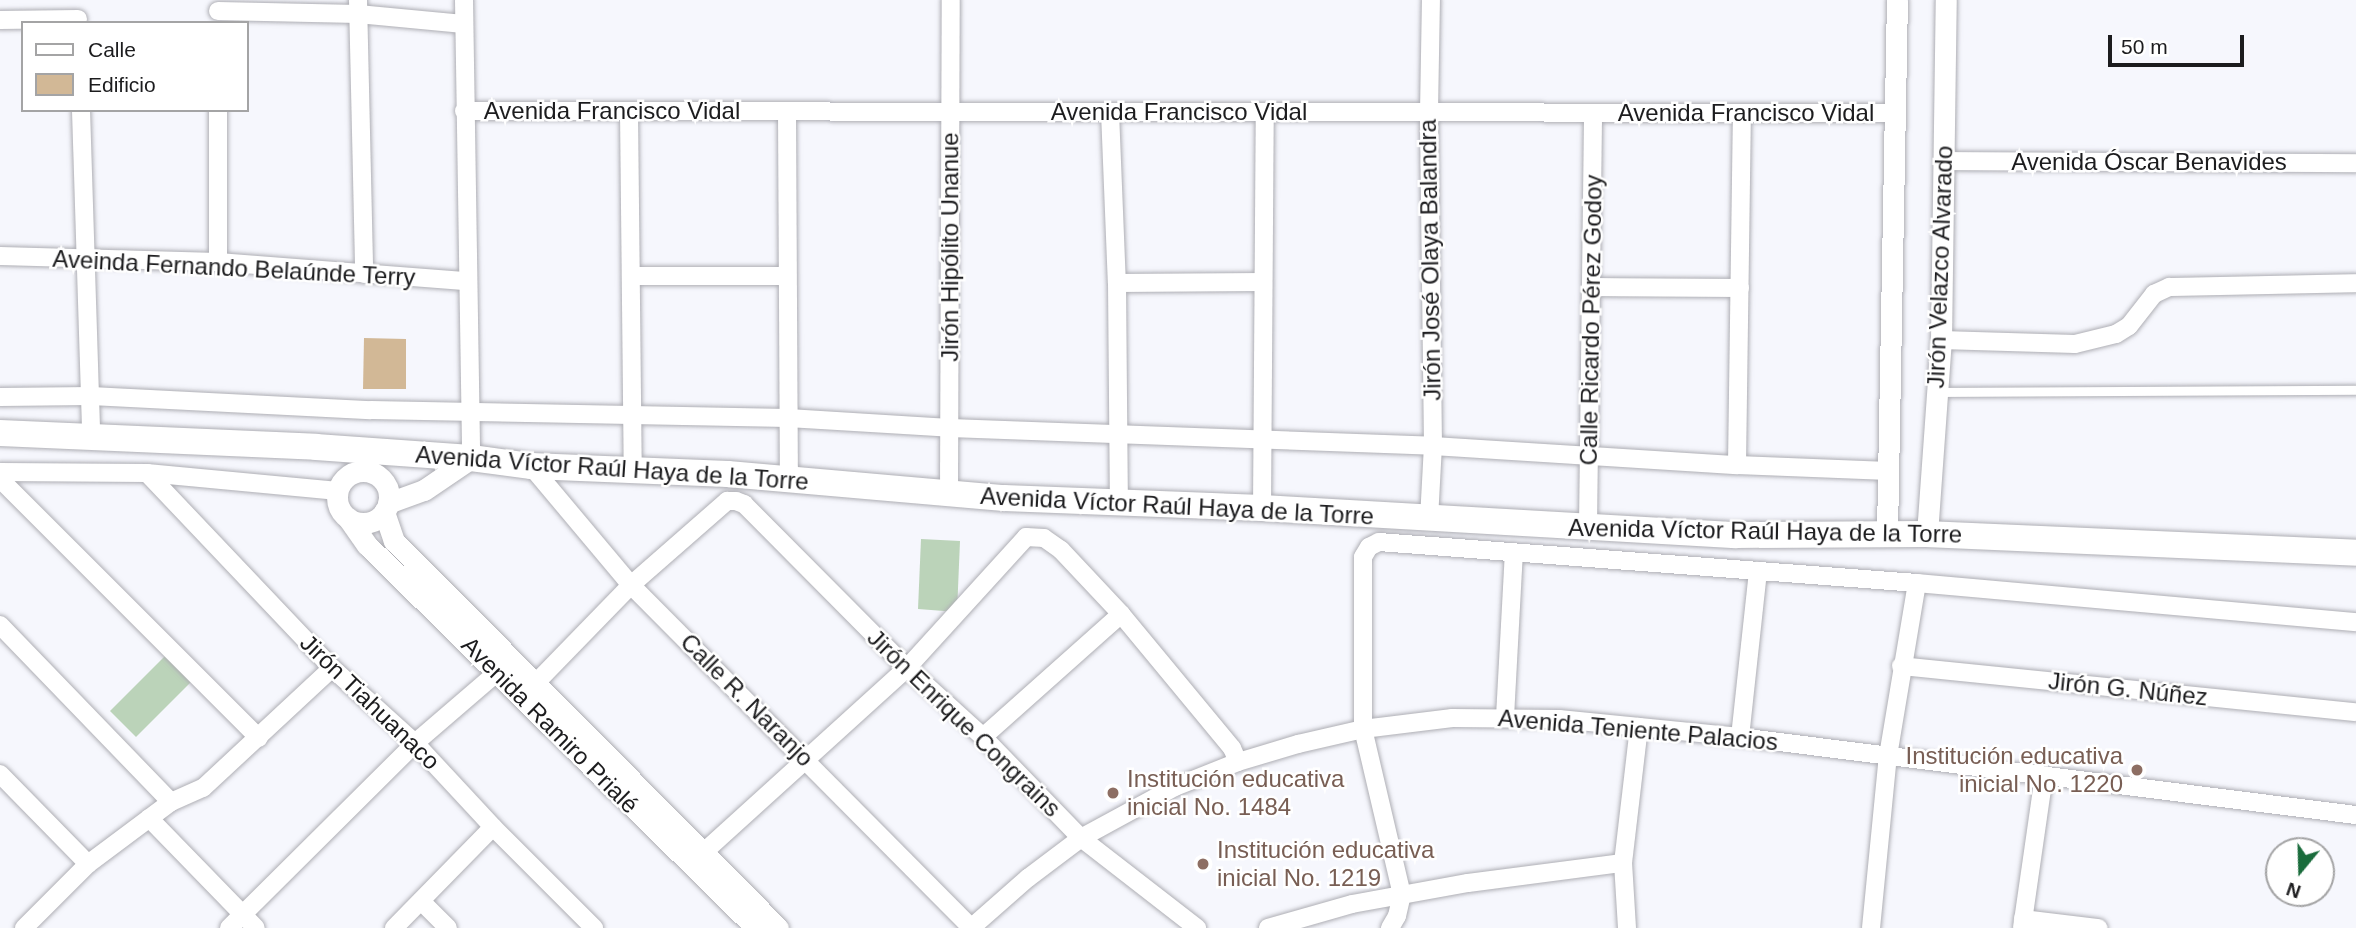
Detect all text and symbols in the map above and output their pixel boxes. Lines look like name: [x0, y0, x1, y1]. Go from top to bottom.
legend: [21, 21, 248, 112]
scale bar: [2111, 21, 2248, 65]
text: 50 m: [2121, 35, 2168, 58]
text: Calle: [88, 38, 136, 61]
text: Edificio: [88, 73, 156, 96]
street label: Avenida Francisco Vidal: [484, 97, 740, 125]
street label: Avenida Francisco Vidal: [1051, 98, 1307, 126]
street label: Avenida Francisco Vidal: [1618, 99, 1874, 127]
street label: Jirón José Olaya Balandra: [1413, 119, 1447, 401]
street label: Jirón Hipólito Unanue: [936, 132, 964, 362]
street label: Jirón Velazco Alvarado: [1921, 145, 1959, 389]
street label: Avenida Óscar Benavides: [2011, 148, 2287, 176]
street label: Calle Ricardo Pérez Godoy: [1574, 174, 1608, 466]
street label: Aveinda Fernando Belaúnde Terry: [52, 244, 416, 292]
street label: Avenida Víctor Raúl Haya de la Torre: [414, 440, 810, 496]
street label: Avenida Víctor Raúl Haya de la Torre: [979, 481, 1375, 531]
street label: Avenida Víctor Raúl Haya de la Torre: [1568, 513, 1962, 549]
street label: Jirón Enrique Congrains: [861, 623, 1067, 823]
street label: Jirón Tiahuanaco: [294, 628, 446, 776]
street label: Calle R. Naranjo: [675, 628, 819, 772]
street label: Avenida Ramiro Prialé: [456, 631, 644, 819]
street label: Jirón G. Núñez: [2047, 666, 2209, 712]
street label: Avenida Teniente Palacios: [1497, 703, 1779, 757]
place label: Institución educativa inicial No. 1220: [1906, 742, 2123, 798]
marker: Institución educativa inicial No. 1220: [2129, 762, 2145, 778]
place label: Institución educativa inicial No. 1484: [1127, 765, 1344, 821]
marker: Institución educativa inicial No. 1484: [1105, 785, 1121, 801]
place label: Institución educativa inicial No. 1219: [1217, 836, 1434, 892]
north arrow: [2265, 837, 2335, 907]
marker: Institución educativa inicial No. 1219: [1195, 856, 1211, 872]
text: N: [2284, 878, 2304, 903]

